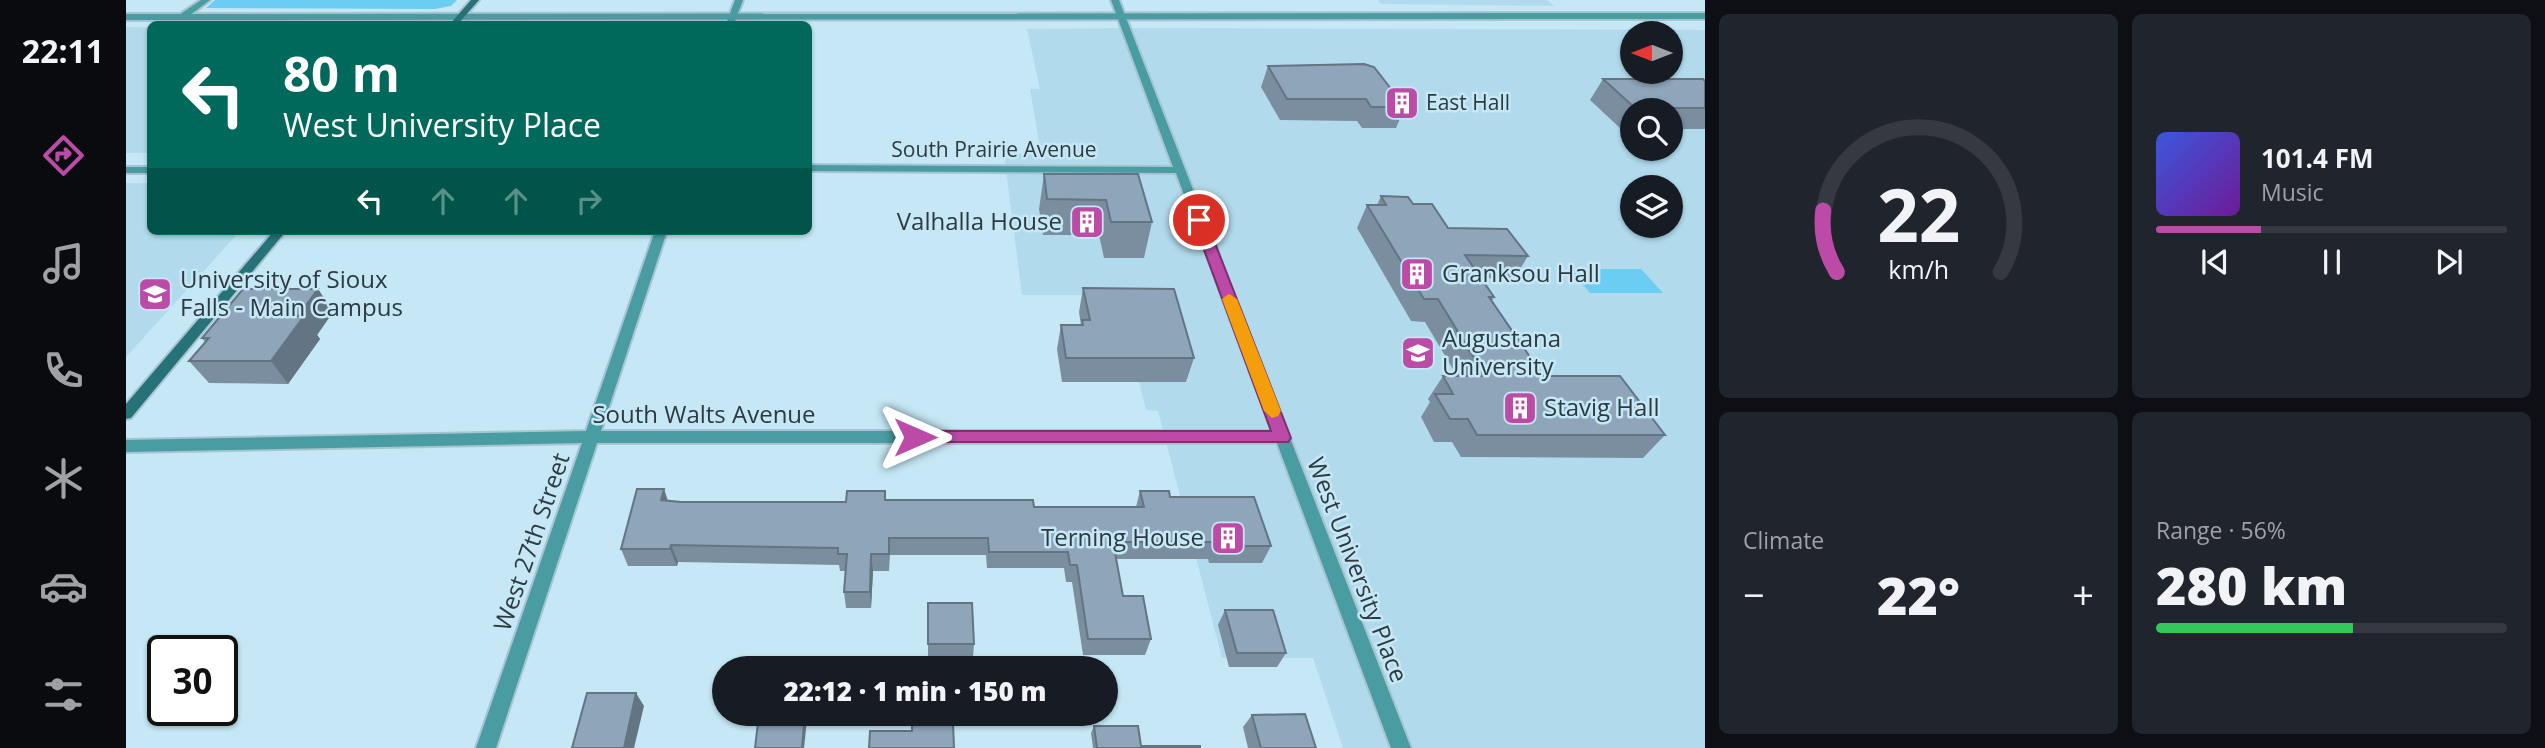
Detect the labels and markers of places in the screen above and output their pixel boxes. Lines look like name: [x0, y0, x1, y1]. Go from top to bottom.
building icon: East Hall: [1383, 84, 1421, 122]
place label: East Hall: [1426, 88, 1510, 116]
pin: [1169, 190, 1229, 250]
building icon: Valhalla House: [1068, 203, 1106, 241]
place label: Valhalla House: [897, 204, 1062, 237]
building icon: Granksou Hall: [1398, 255, 1436, 293]
place label: Granksou Hall: [1442, 256, 1600, 289]
place label: University of Sioux Falls - Main Campus: [180, 262, 403, 323]
school or university icon: University of Sioux Falls - Main Campus: [136, 275, 174, 313]
place label: Augustana University: [1442, 321, 1561, 382]
school or university icon: Augustana University: [1399, 334, 1437, 372]
building icon: Stavig Hall: [1501, 389, 1539, 427]
place label: Stavig Hall: [1544, 390, 1660, 423]
building icon: Terning House: [1209, 519, 1247, 557]
place label: Terning House: [1041, 520, 1204, 553]

